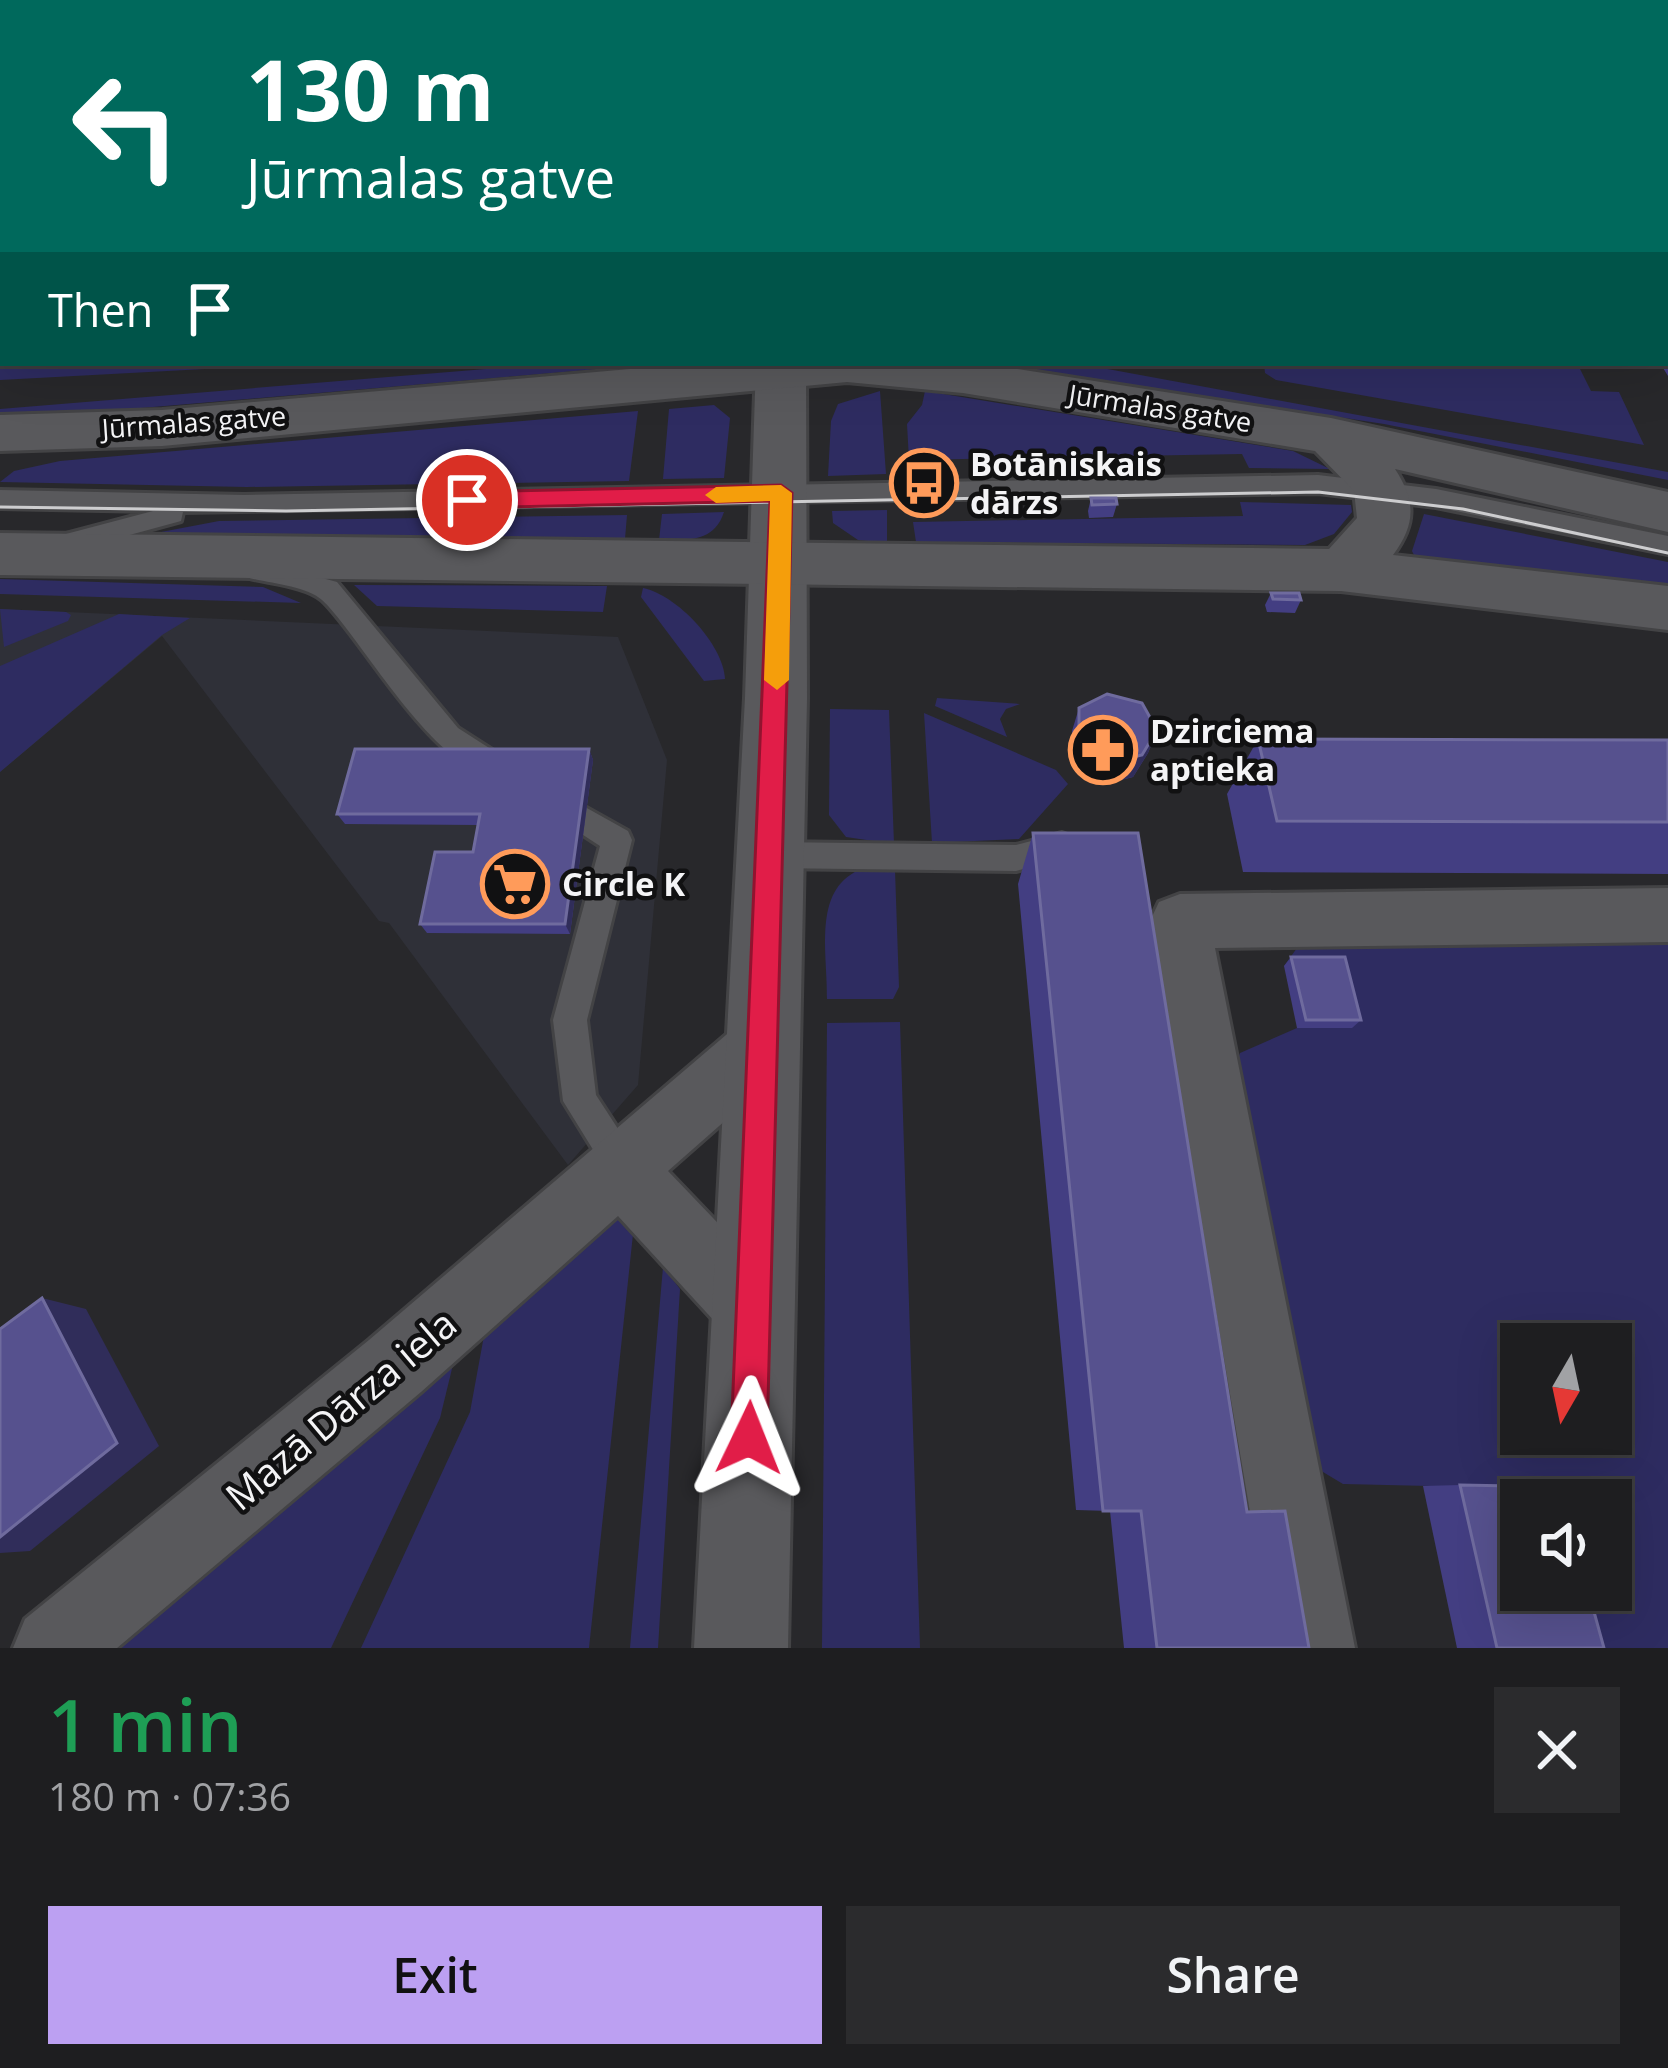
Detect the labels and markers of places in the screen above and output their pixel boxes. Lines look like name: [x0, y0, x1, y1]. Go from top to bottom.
place label: Botāniskais dārzs: [970, 441, 1162, 524]
bus stop icon: Botāniskais dārzs: [889, 448, 959, 518]
pin: [416, 449, 518, 551]
place label: Dzirciema aptieka: [1150, 708, 1314, 791]
pharmacy icon: Dzirciema aptieka: [1068, 715, 1138, 785]
supermarket icon: Circle K: [480, 849, 550, 919]
place label: Circle K: [562, 861, 685, 906]

